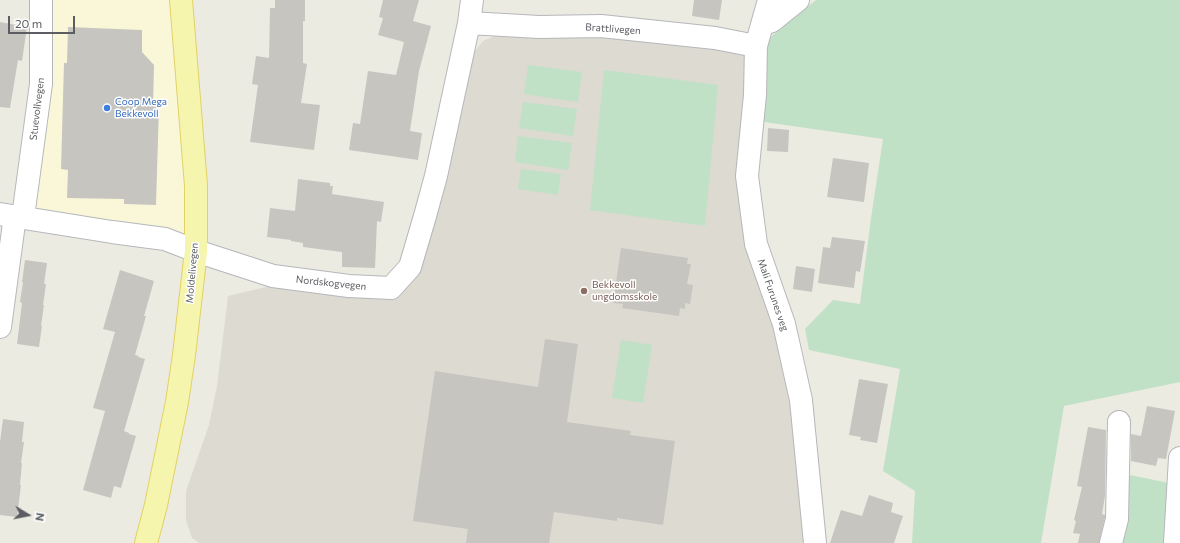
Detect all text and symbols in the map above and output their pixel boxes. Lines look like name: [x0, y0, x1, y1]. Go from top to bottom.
scale bar: [10, 8, 77, 34]
text: 20 m: [15, 16, 42, 30]
street label: Brattlivegen: [585, 21, 641, 37]
street label: Stuevollvegen: [27, 77, 47, 141]
place label: Coop Mega Bekkevoll: [115, 96, 167, 120]
marker: Coop Mega Bekkevoll: [102, 103, 112, 113]
street label: Moldelivegen: [183, 242, 201, 304]
street label: Mali Furunes veg: [755, 257, 791, 333]
street label: Nordskogvegen: [295, 273, 367, 293]
place label: Bekkevoll ungdomsskole: [592, 279, 657, 302]
marker: Bekkevoll ungdomsskole: [579, 286, 589, 296]
north arrow: [8, 495, 48, 535]
text: N: [33, 512, 47, 522]

